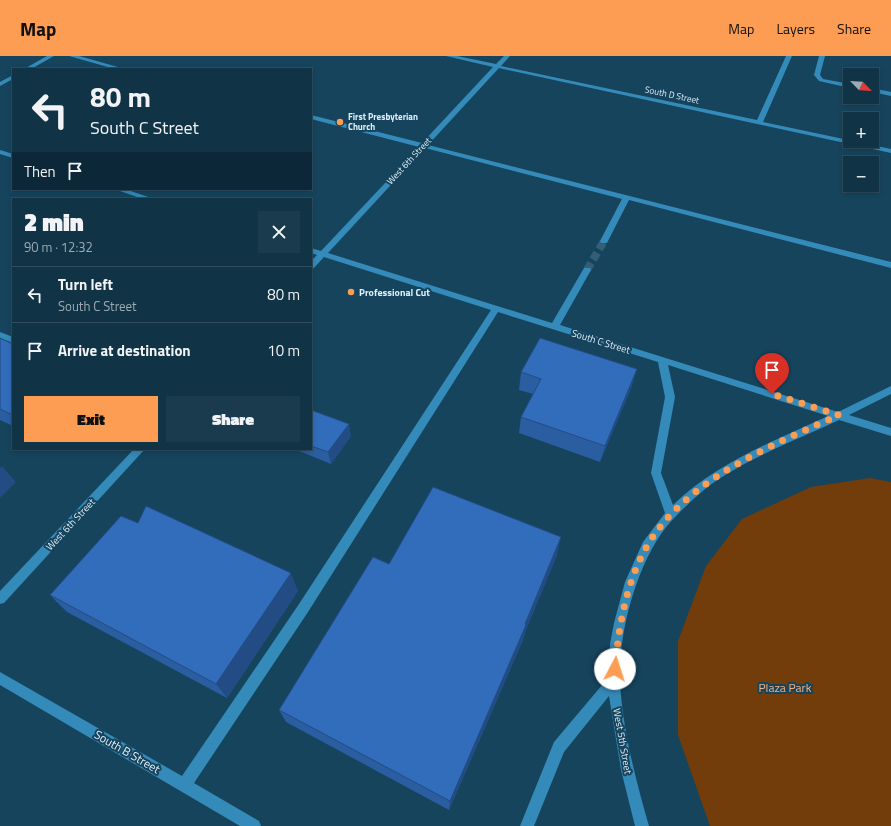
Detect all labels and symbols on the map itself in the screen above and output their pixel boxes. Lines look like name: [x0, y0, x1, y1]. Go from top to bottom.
north arrow: [843, 68, 879, 104]
street label: South D Street: [644, 82, 701, 107]
place label: First Presbyterian Church: [348, 110, 418, 133]
marker: First Presbyterian Church: [335, 117, 345, 127]
street label: West 6th Street: [383, 134, 434, 187]
place label: Professional Cut: [359, 285, 430, 300]
marker: Professional Cut: [346, 287, 356, 297]
street label: South C Street: [570, 325, 632, 358]
pin: [755, 353, 789, 394]
street label: West 6th Street: [42, 495, 99, 554]
position arrow: [594, 648, 636, 690]
park label: Plaza Park: [759, 678, 812, 697]
street label: West 5th Street: [609, 707, 636, 776]
street label: South B Street: [91, 725, 164, 779]

